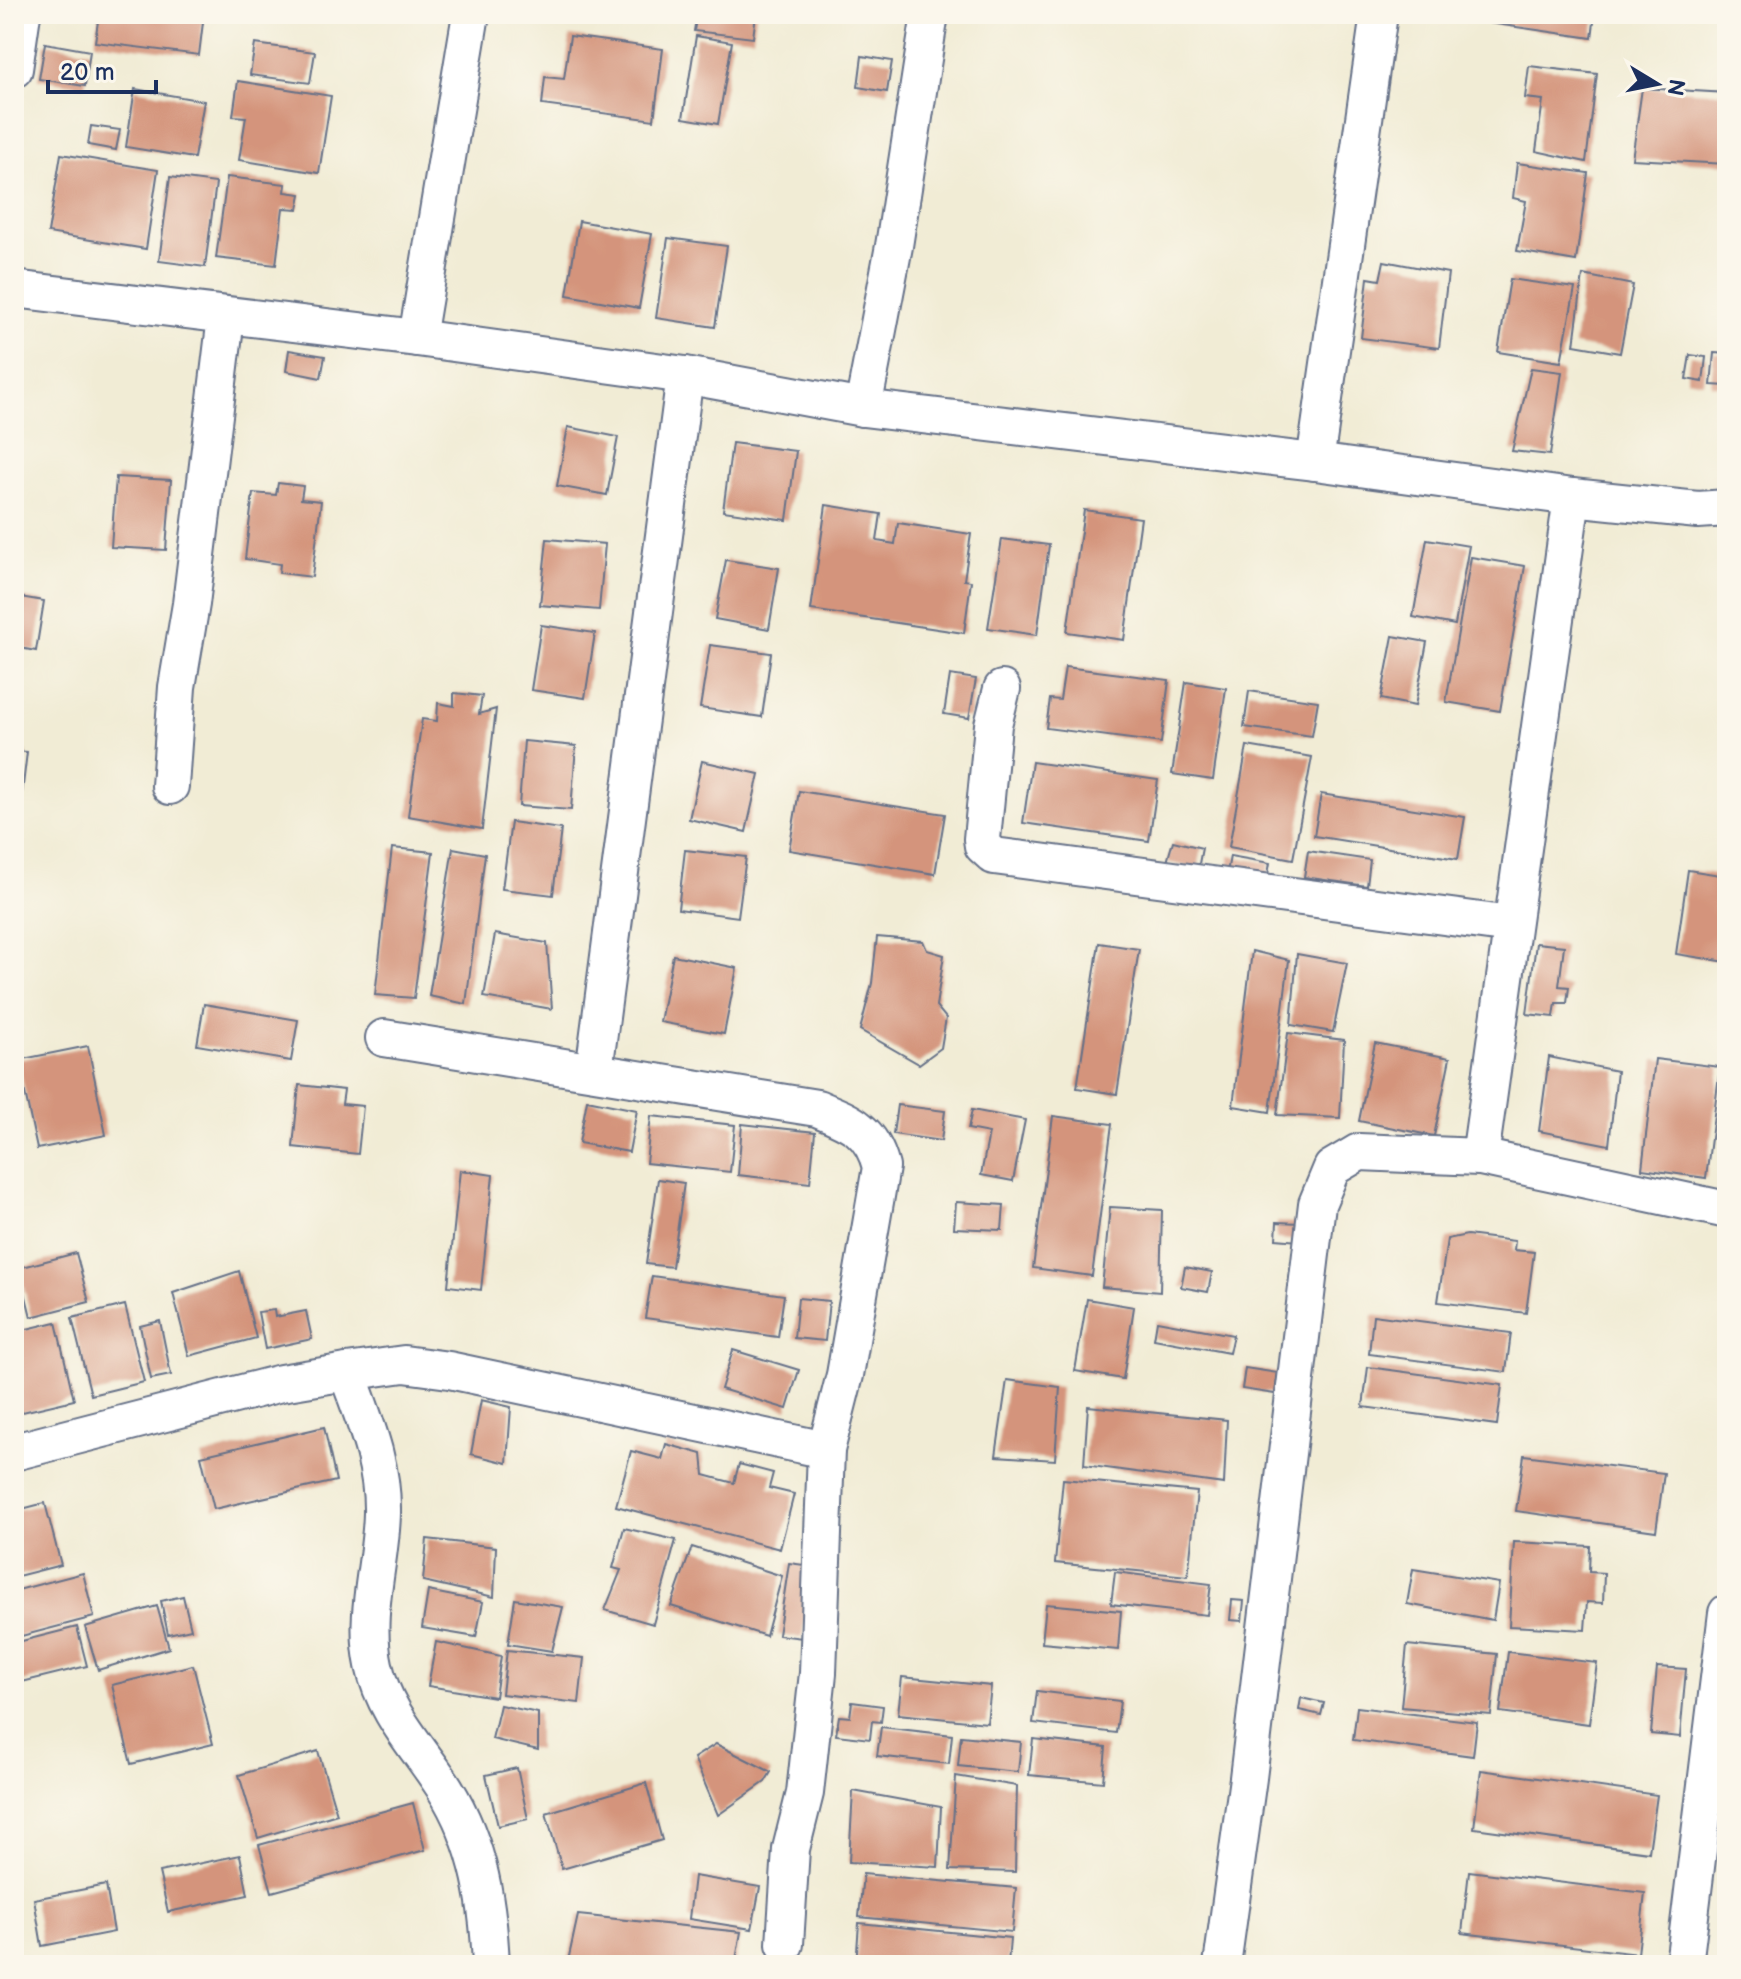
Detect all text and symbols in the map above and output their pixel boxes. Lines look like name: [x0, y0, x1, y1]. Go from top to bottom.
scale bar: [48, 44, 156, 94]
north arrow: [1617, 44, 1697, 124]
text: 20 m: [60, 58, 115, 87]
text: N: [1660, 77, 1690, 98]

